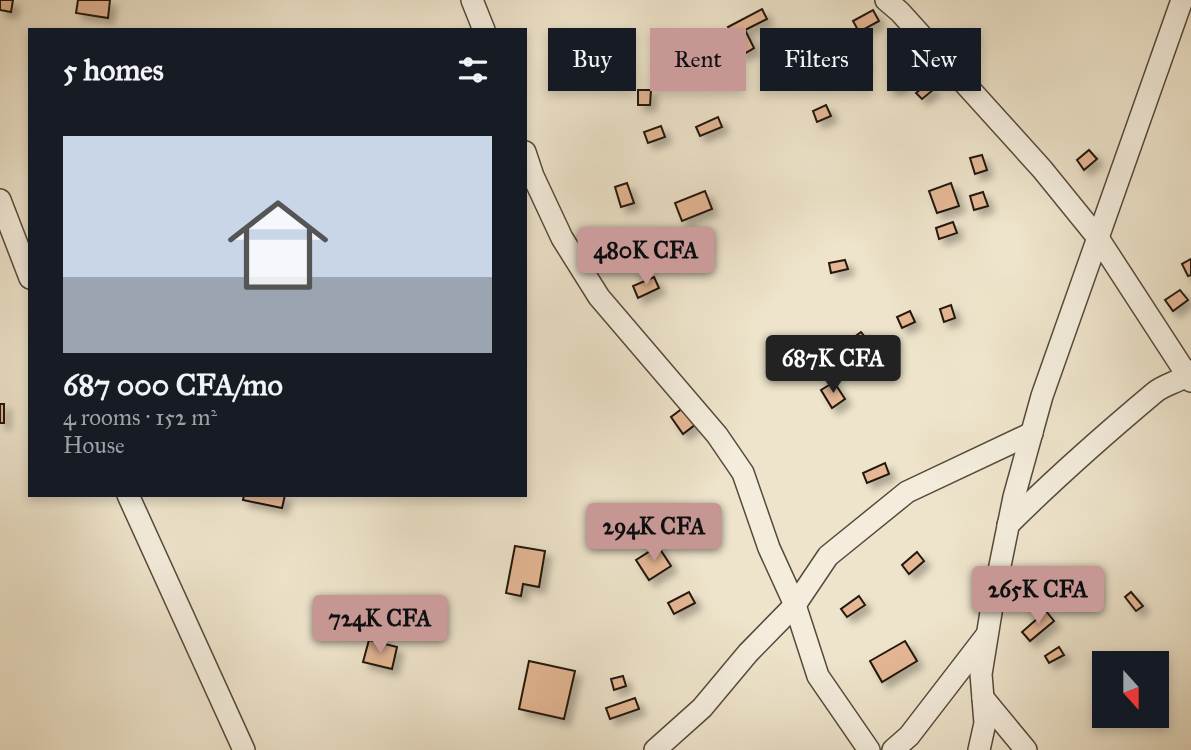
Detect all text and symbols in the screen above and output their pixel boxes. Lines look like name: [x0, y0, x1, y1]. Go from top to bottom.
chip: Buy: [548, 28, 636, 91]
chip: Rent: [650, 28, 746, 91]
chip: Filters: [760, 28, 873, 91]
chip: New: [887, 28, 981, 91]
icon: filters: [454, 51, 492, 89]
text: 5 homes: [63, 52, 164, 88]
icon: home: [215, 182, 341, 308]
pin: 480K CFA: [574, 228, 718, 287]
text: 480K CFA: [594, 236, 698, 264]
pin: 687K CFA: [761, 336, 905, 395]
text: 687K CFA: [782, 344, 884, 372]
text: 687 000 CFA/mo: [63, 367, 283, 403]
text: 4 rooms · 152 m²: [63, 403, 217, 431]
text: House: [63, 431, 125, 459]
pin: 294K CFA: [582, 504, 726, 563]
text: 294K CFA: [603, 512, 705, 540]
pin: 265K CFA: [966, 566, 1110, 626]
text: 265K CFA: [988, 575, 1088, 603]
pin: 724K CFA: [308, 596, 452, 655]
text: 724K CFA: [329, 604, 431, 632]
north arrow: [1092, 651, 1169, 728]
map controls: [1092, 651, 1169, 728]

